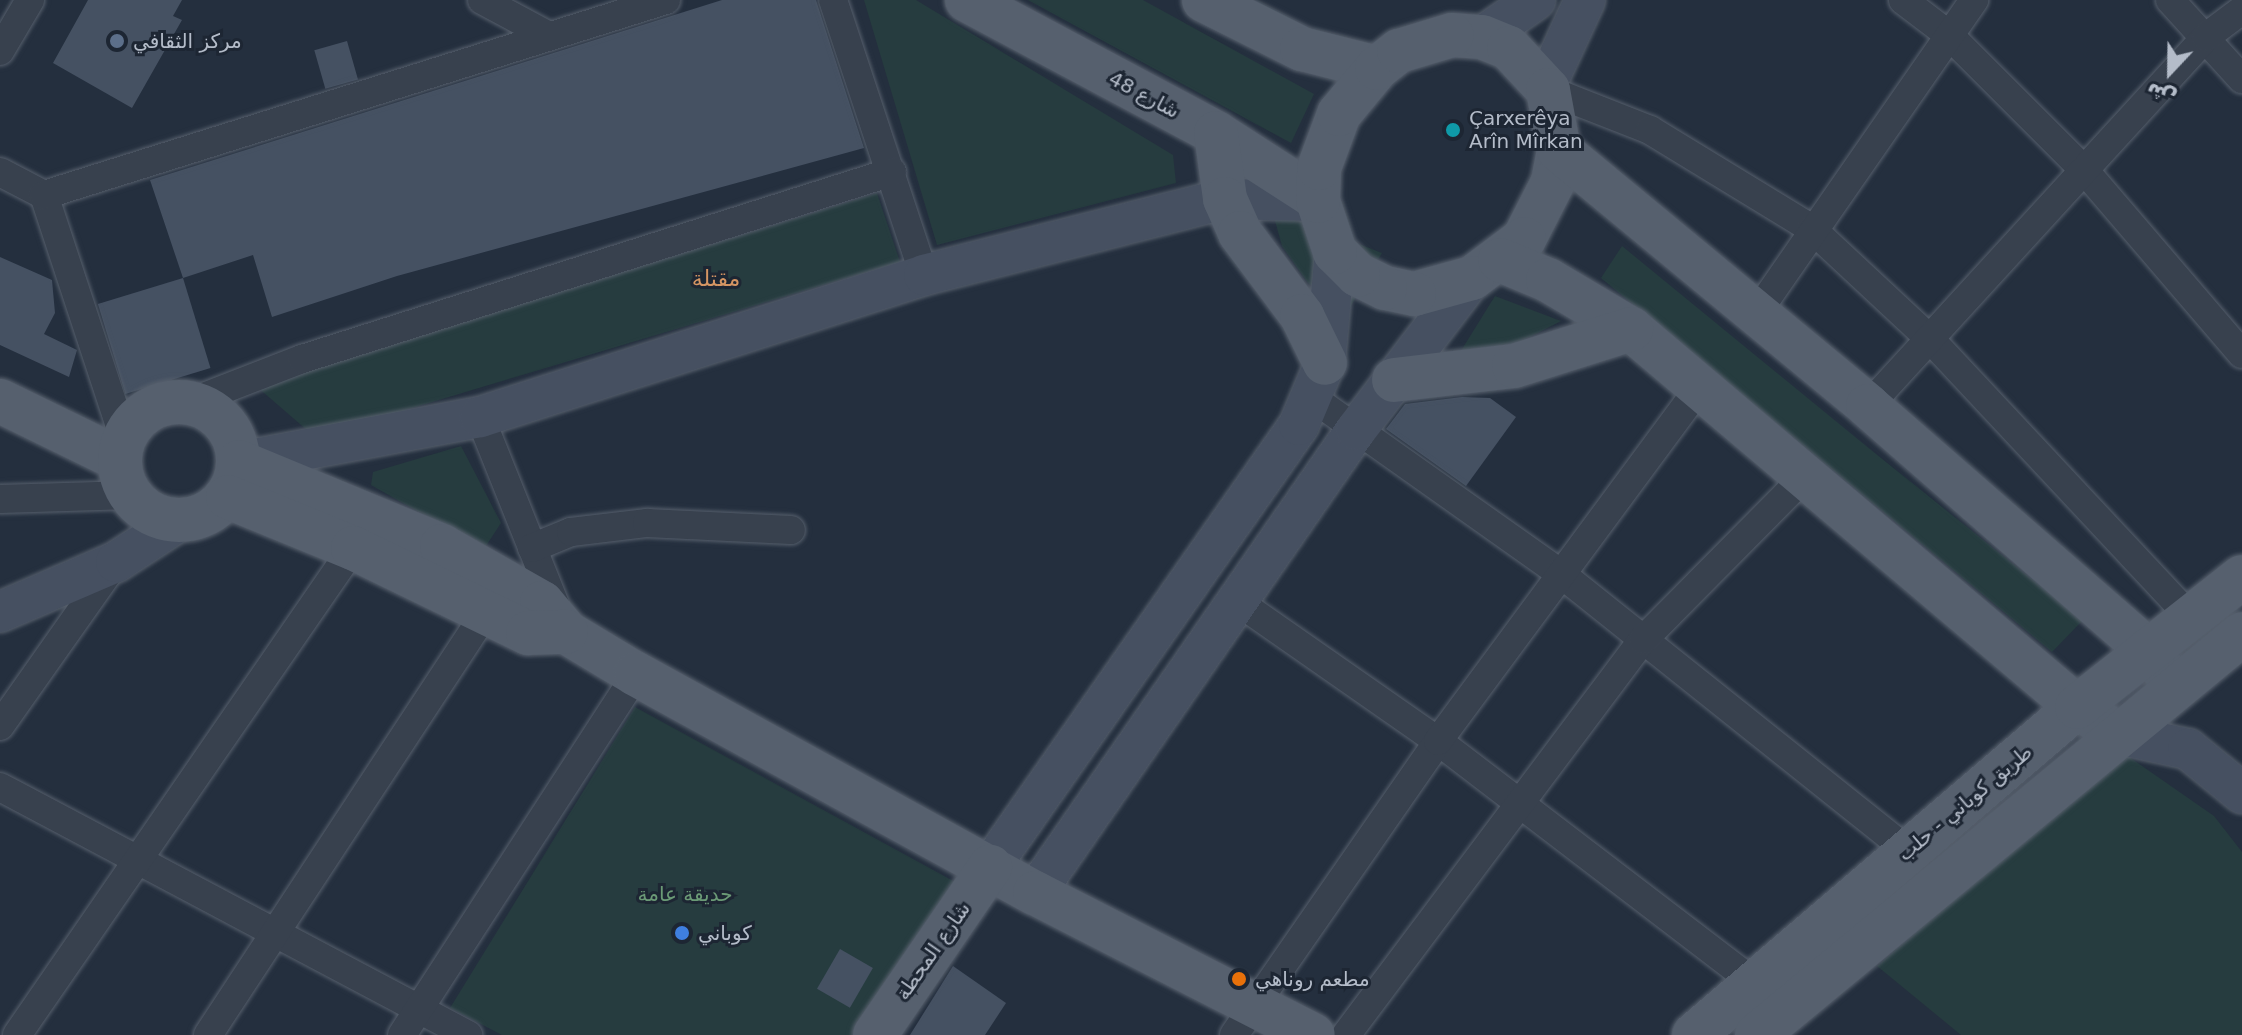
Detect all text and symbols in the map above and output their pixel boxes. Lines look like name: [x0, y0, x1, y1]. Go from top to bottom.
place label: مركز الثقافي: [133, 29, 242, 53]
marker: مركز الثقافي: [108, 32, 126, 50]
north arrow: [2130, 32, 2210, 112]
street label: 48 شارع: [1105, 67, 1183, 123]
text: ش: [2142, 77, 2180, 112]
place label: Çarxerêya Arîn Mîrkan: [1469, 106, 1583, 153]
marker: Çarxerêya Arîn Mîrkan: [1444, 121, 1462, 139]
district label: مقتلة: [692, 266, 740, 292]
street label: طريق كوباني - حلب: [1893, 740, 2037, 866]
park label: حديقة عامة: [637, 882, 733, 906]
street label: شارع المحطة: [890, 897, 976, 1005]
place label: كوباني: [698, 921, 752, 945]
marker: كوباني: [673, 924, 691, 942]
place label: مطعم روناهي: [1255, 967, 1370, 991]
marker: مطعم روناهي: [1230, 970, 1248, 988]

